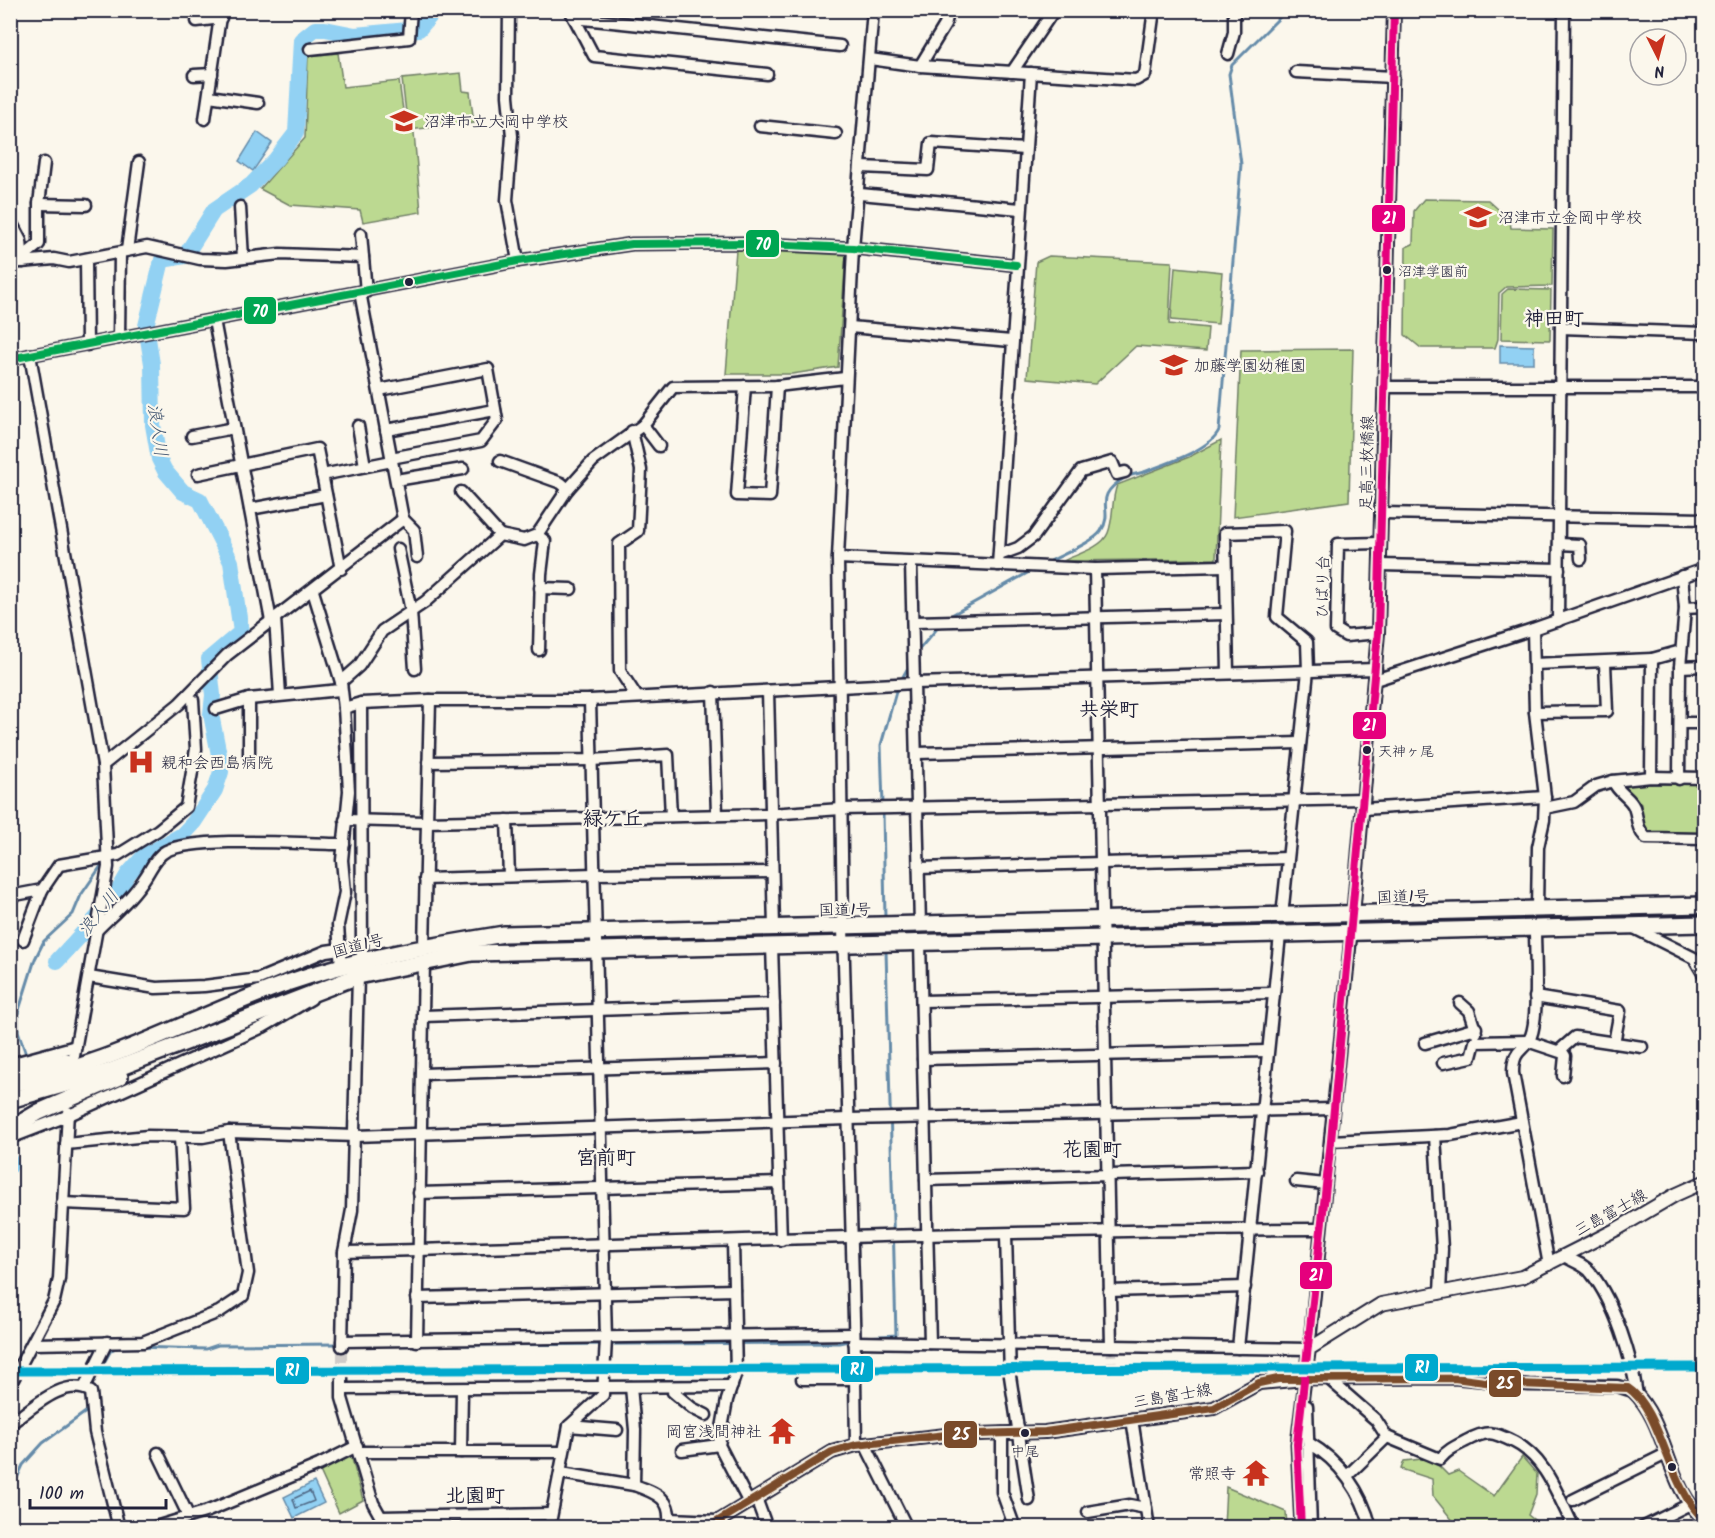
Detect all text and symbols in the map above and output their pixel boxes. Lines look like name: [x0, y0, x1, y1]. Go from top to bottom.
north arrow: [1628, 27, 1688, 87]
text: N: [1653, 57, 1666, 83]
school or university icon: 沼津市立大岡中学校: [389, 106, 419, 136]
place label: 沼津市立大岡中学校: [424, 110, 568, 135]
school or university icon: 沼津市立金岡中学校: [1463, 202, 1493, 232]
line badge: 21: [1371, 204, 1406, 233]
place label: 沼津市立金岡中学校: [1498, 206, 1642, 231]
text: 21: [1382, 207, 1396, 232]
line badge: 70: [745, 229, 780, 258]
text: 70: [755, 233, 772, 258]
place label: 沼津学園前: [1398, 261, 1468, 283]
marker: 沼津学園前: [1381, 264, 1393, 276]
unlabelled marker: [403, 276, 415, 288]
line badge: 70: [243, 296, 277, 325]
text: 70: [252, 300, 269, 325]
district label: 神田町: [1524, 304, 1584, 336]
school or university icon: 加藤学園幼稚園: [1159, 350, 1189, 380]
place label: 加藤学園幼稚園: [1194, 354, 1306, 379]
water label: 浪人川: [138, 401, 175, 459]
street label: 足高三枚橋線: [1354, 415, 1381, 511]
street label: ひばり台: [1310, 555, 1337, 619]
district label: 共栄町: [1079, 695, 1139, 727]
line badge: 21: [1352, 711, 1387, 740]
text: 21: [1362, 714, 1376, 739]
place label: 天神ヶ尾: [1378, 741, 1434, 763]
marker: 天神ヶ尾: [1361, 744, 1373, 756]
hospital icon: 親和会西島病院: [126, 747, 156, 777]
place label: 親和会西島病院: [161, 751, 273, 776]
district label: 緑ケ丘: [583, 804, 643, 836]
water label: 浪人川: [71, 884, 127, 944]
street label: 国道1号: [1376, 884, 1430, 911]
street label: 国道1号: [818, 898, 872, 923]
street label: 国道1号: [330, 928, 387, 965]
district label: 花園町: [1062, 1135, 1122, 1167]
district label: 宮前町: [576, 1143, 636, 1175]
street label: 三島富士線: [1570, 1183, 1652, 1244]
line badge: 21: [1299, 1261, 1333, 1290]
text: 21: [1309, 1264, 1323, 1289]
line badge: R1: [1404, 1353, 1439, 1382]
line badge: R1: [840, 1355, 874, 1383]
line badge: R1: [275, 1356, 310, 1385]
text: R1: [1415, 1356, 1429, 1381]
text: R1: [850, 1358, 864, 1383]
text: R1: [285, 1359, 299, 1384]
line badge: 25: [1488, 1369, 1522, 1398]
text: 25: [1496, 1372, 1516, 1397]
street label: 三島富士線: [1131, 1377, 1214, 1416]
temple icon: 岡宮浅間神社: [767, 1416, 797, 1446]
place label: 岡宮浅間神社: [666, 1420, 762, 1445]
line badge: 25: [943, 1420, 978, 1449]
text: 25: [952, 1423, 972, 1448]
marker: 中尾: [1019, 1427, 1031, 1439]
place label: 中尾: [1011, 1441, 1039, 1463]
temple icon: 常照寺: [1241, 1458, 1271, 1488]
unlabelled marker: [1666, 1461, 1678, 1473]
place label: 常照寺: [1188, 1462, 1236, 1487]
scale bar: [30, 1472, 166, 1510]
text: 100 m: [39, 1480, 84, 1509]
district label: 北園町: [445, 1481, 505, 1513]

